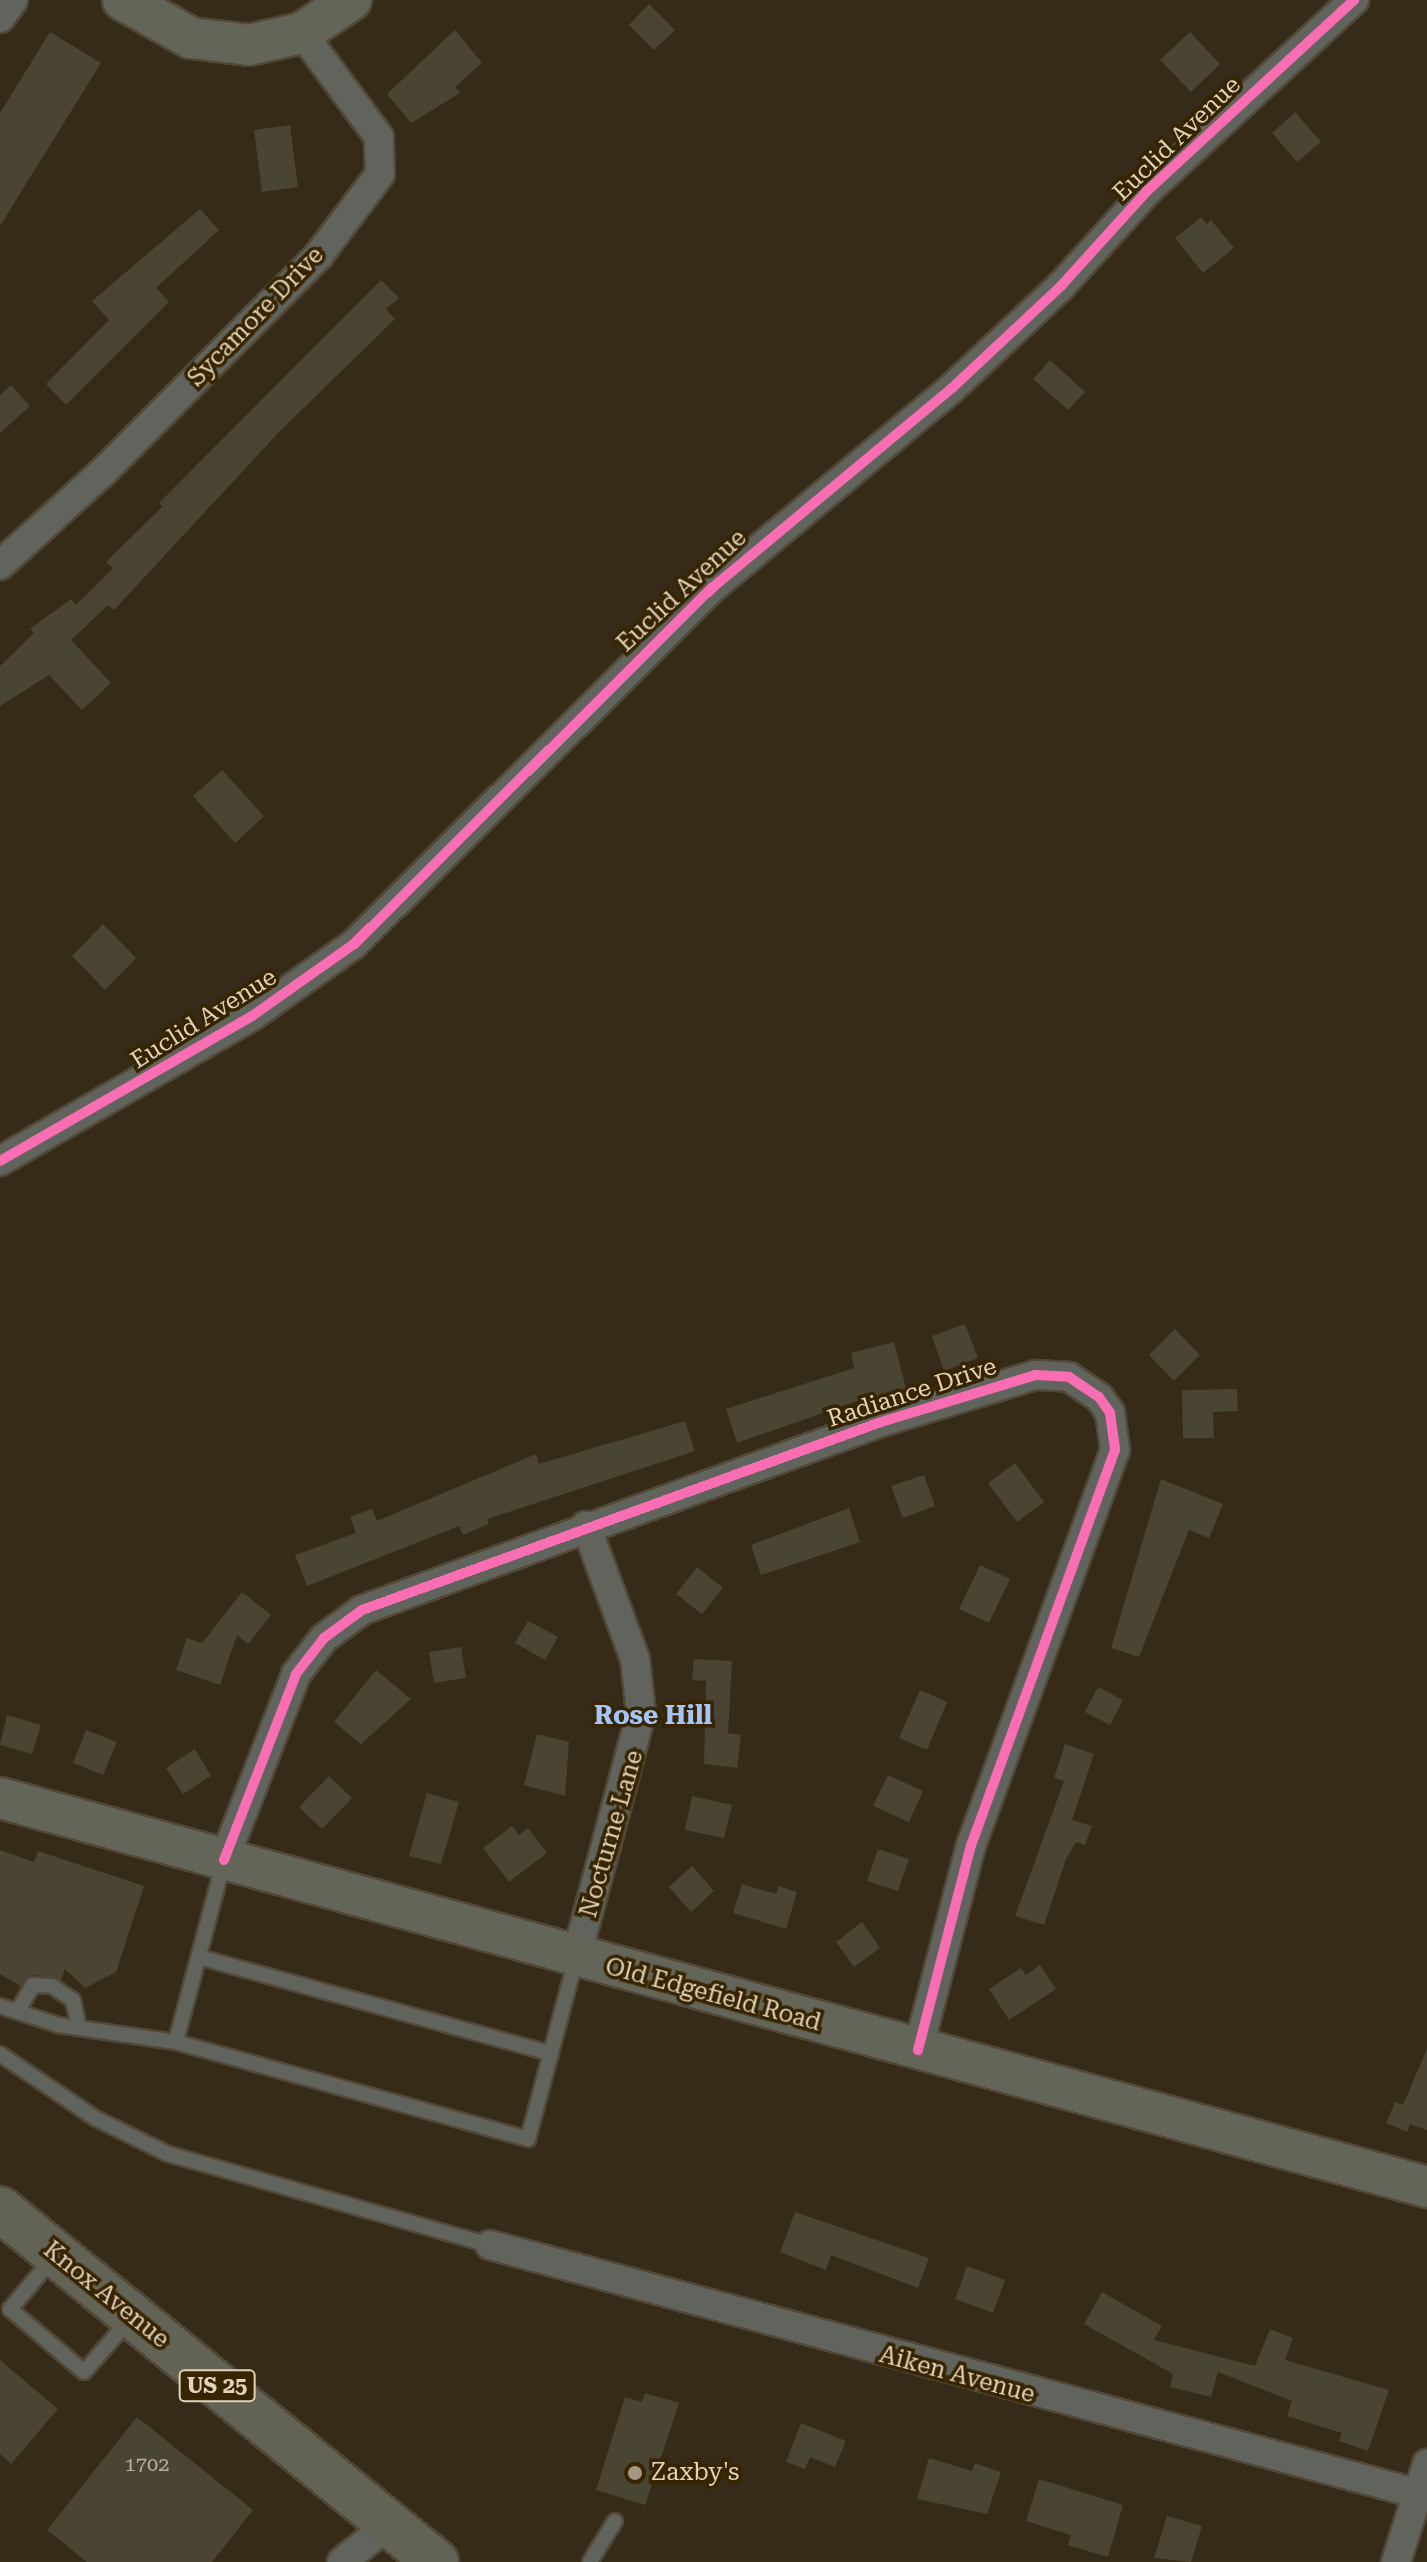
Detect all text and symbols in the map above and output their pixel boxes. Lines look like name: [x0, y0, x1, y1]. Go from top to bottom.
street label: Euclid Avenue: [1107, 71, 1247, 207]
street label: Sycamore Drive: [182, 241, 330, 393]
street label: Euclid Avenue: [611, 524, 753, 658]
street label: Euclid Avenue: [126, 963, 282, 1075]
street label: Radiance Drive: [824, 1352, 1000, 1434]
district label: Rose Hill: [594, 1700, 712, 1732]
street label: Nocturne Lane: [574, 1747, 650, 1921]
street label: Old Edgefield Road: [602, 1952, 824, 2038]
street label: Knox Avenue: [37, 2236, 175, 2354]
street label: Aiken Avenue: [876, 2340, 1038, 2410]
road number: US 25: [177, 2368, 257, 2404]
house number: 1702: [125, 2452, 169, 2476]
place label: Zaxby's: [651, 2459, 740, 2487]
marker: Zaxby's: [626, 2464, 644, 2482]

